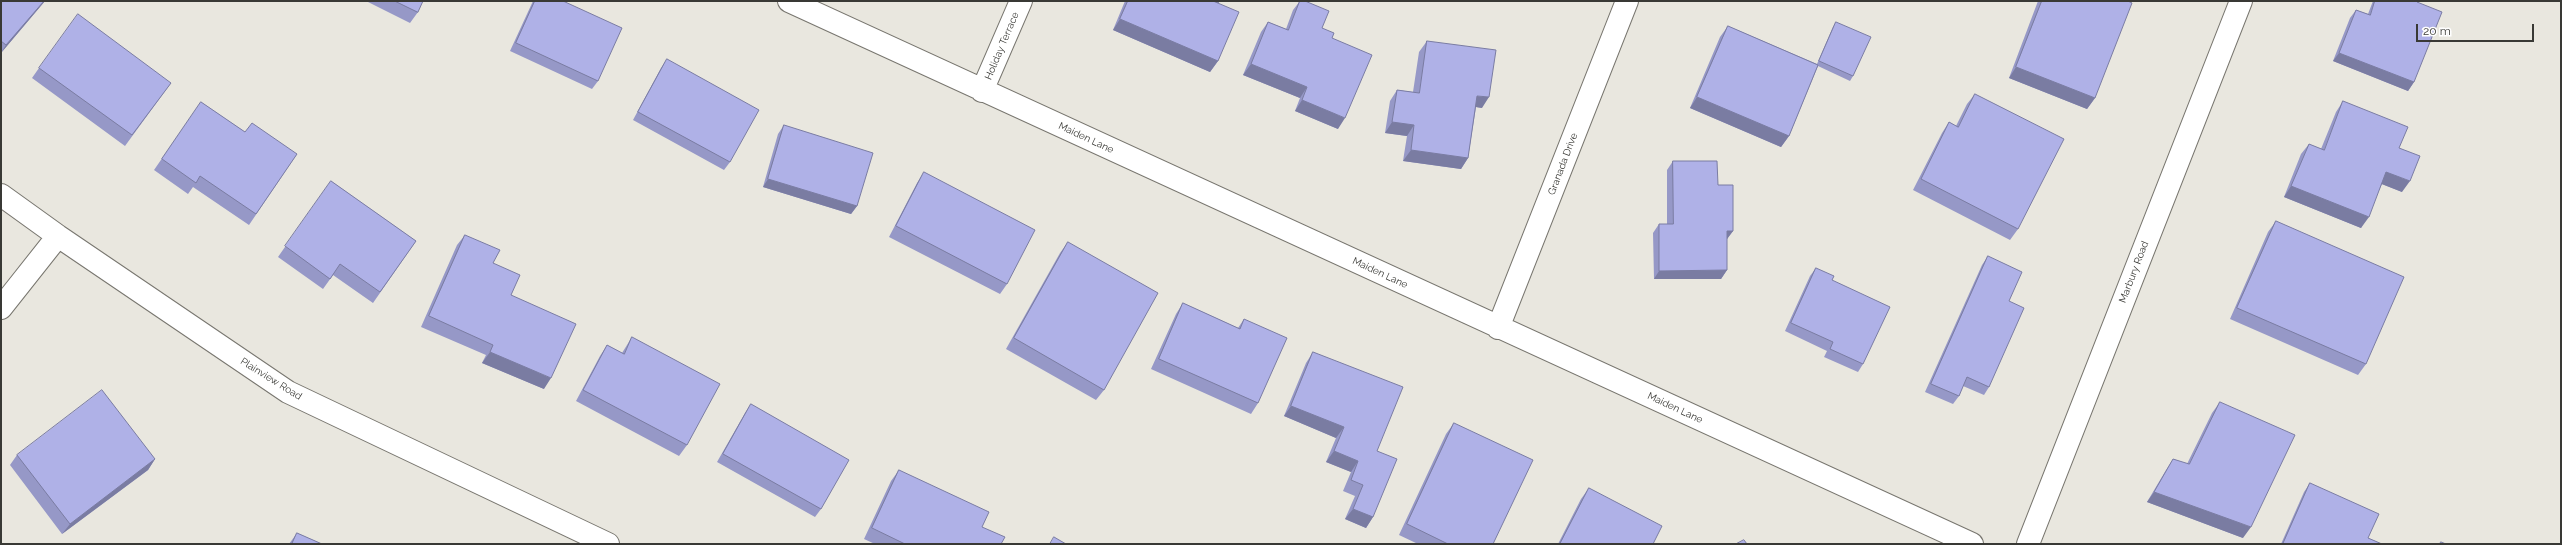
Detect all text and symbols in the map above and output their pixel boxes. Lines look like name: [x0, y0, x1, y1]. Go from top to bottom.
street label: Holiday Terrace: [982, 10, 1022, 82]
scale bar: [2418, 16, 2536, 42]
text: 20 m: [2423, 24, 2451, 38]
street label: Maiden Lane: [1056, 120, 1116, 156]
street label: Granada Drive: [1546, 131, 1580, 197]
street label: Marbury Road: [2117, 239, 2151, 305]
street label: Maiden Lane: [1350, 255, 1410, 291]
street label: Plainview Road: [238, 355, 304, 403]
street label: Maiden Lane: [1645, 390, 1705, 426]

